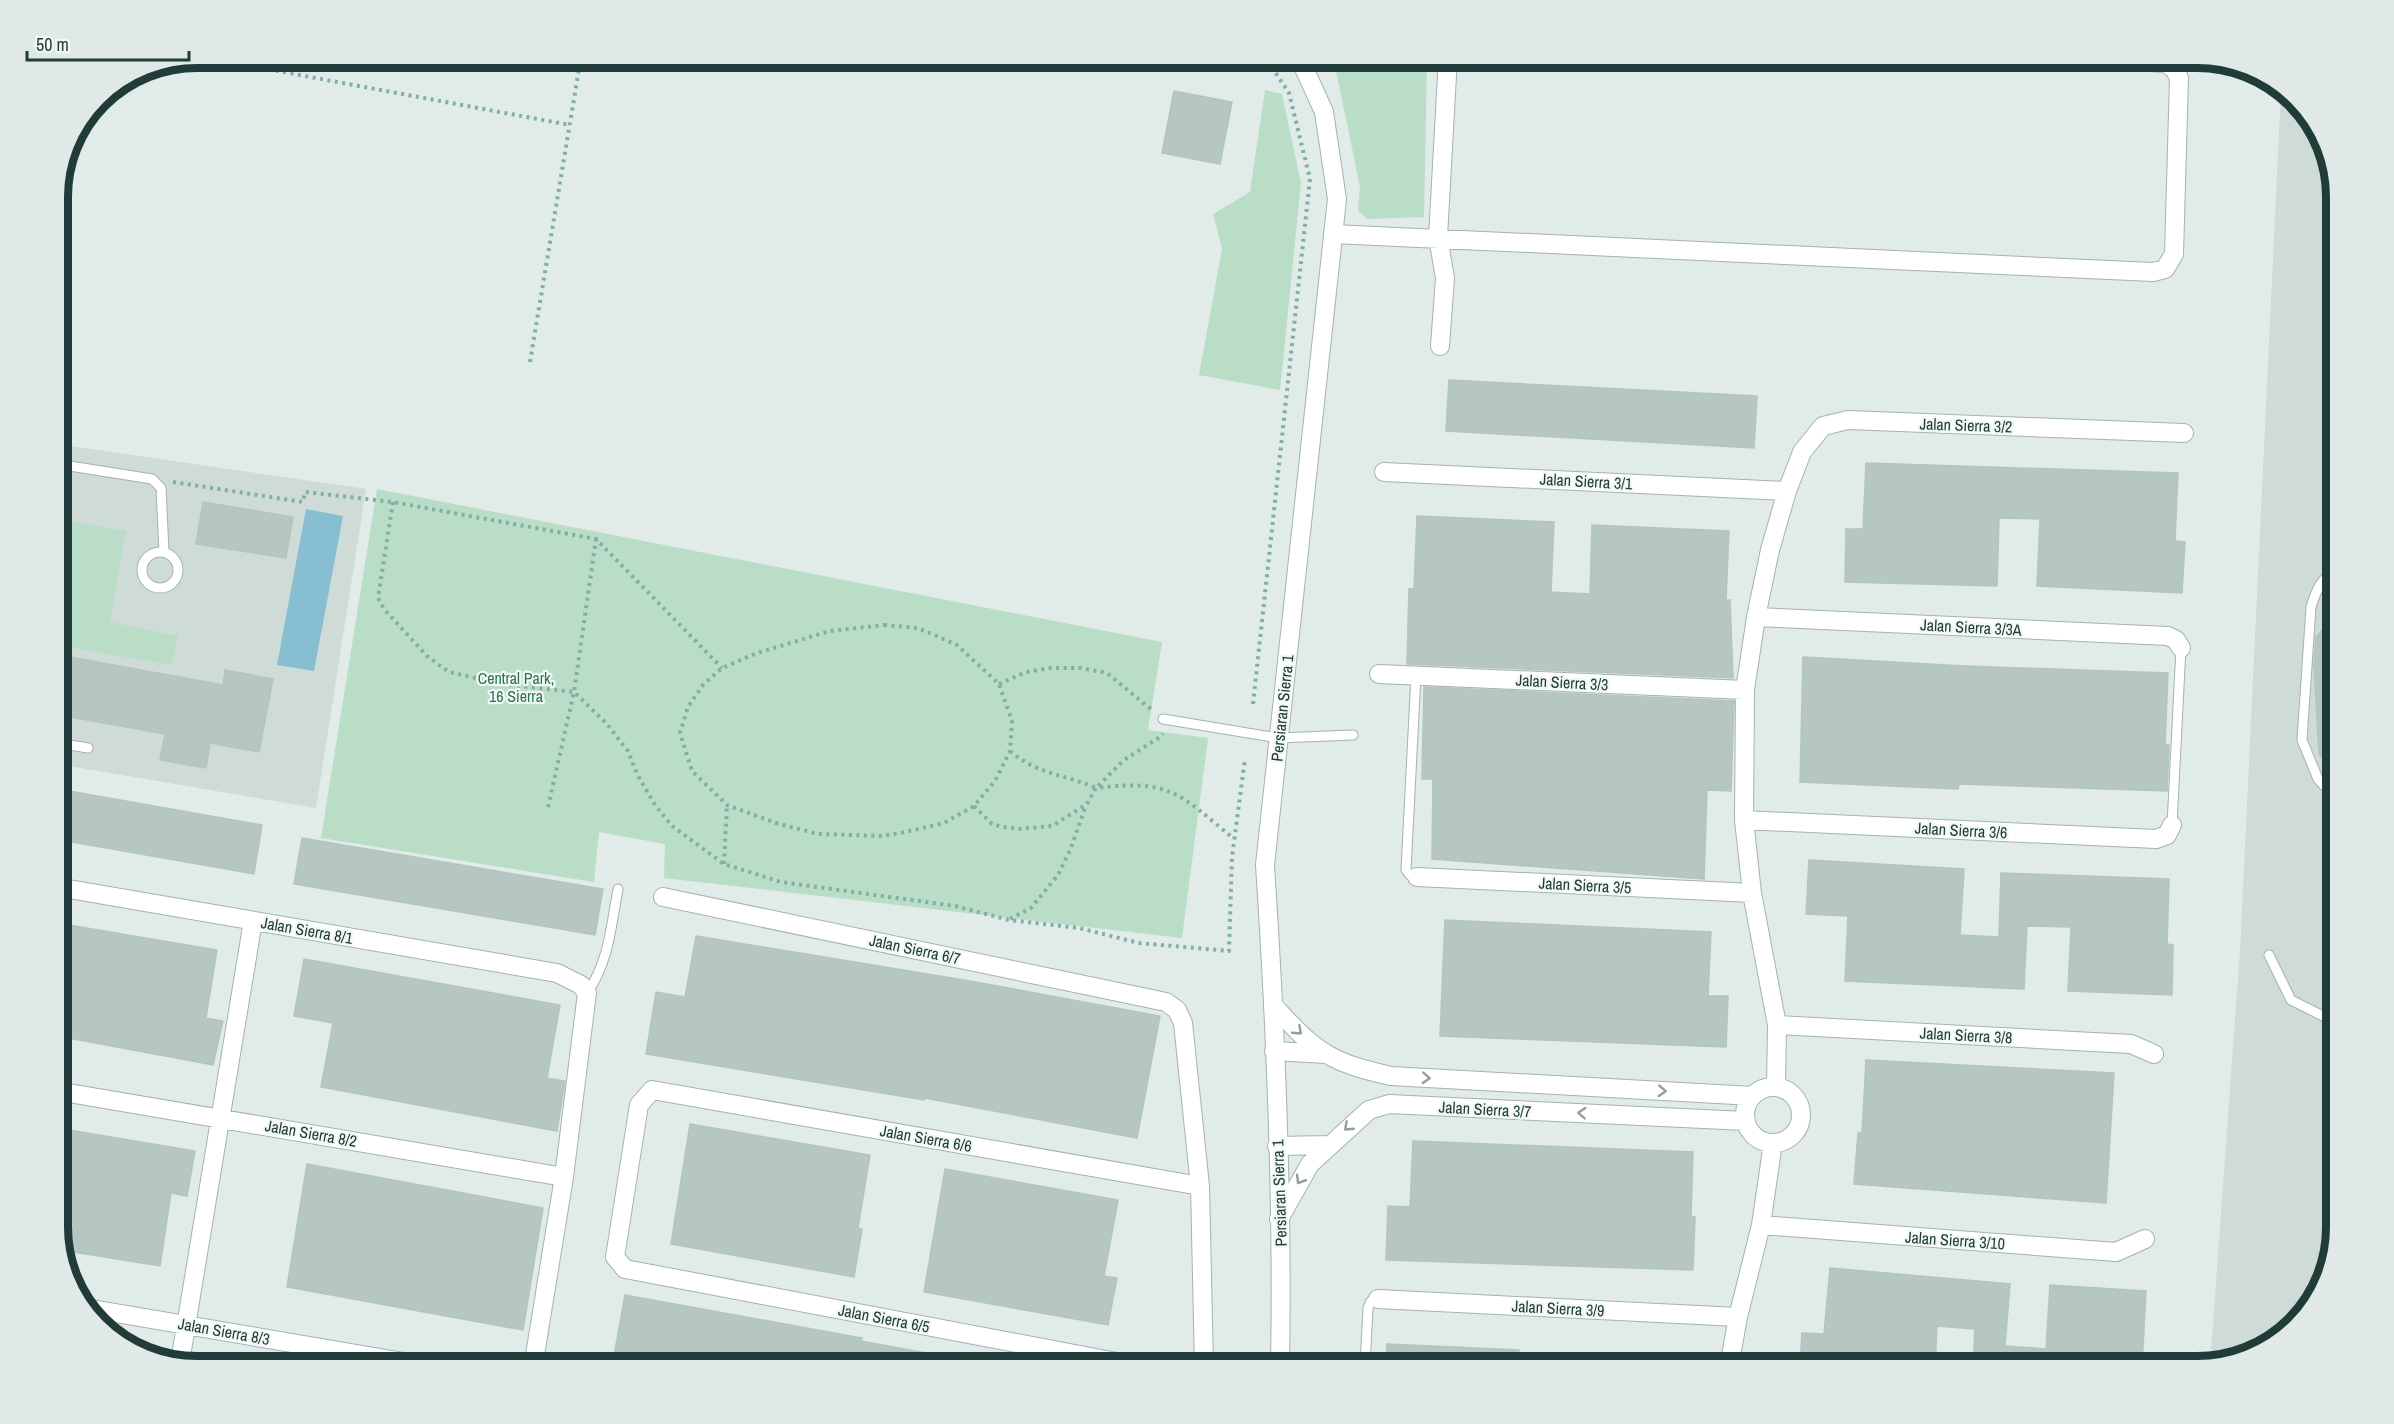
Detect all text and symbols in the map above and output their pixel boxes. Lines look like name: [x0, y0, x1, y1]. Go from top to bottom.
scale bar: [27, 24, 189, 62]
text: 50 m: [36, 32, 69, 57]
street label: Jalan Sierra 3/2: [1919, 412, 2013, 438]
street label: Jalan Sierra 3/1: [1539, 468, 1634, 494]
street label: Jalan Sierra 3/3A: [1920, 613, 2022, 641]
street label: Persiaran Sierra 1: [1265, 653, 1299, 762]
park label: Central Park, 16 Sierra: [478, 667, 554, 707]
street label: Jalan Sierra 3/3: [1515, 669, 1609, 695]
street label: Jalan Sierra 3/6: [1914, 817, 2008, 843]
street label: Jalan Sierra 3/5: [1538, 872, 1632, 898]
street label: Jalan Sierra 8/1: [259, 911, 355, 949]
street label: Jalan Sierra 6/7: [867, 929, 963, 969]
street label: Jalan Sierra 3/8: [1919, 1022, 2013, 1048]
one-way arrow: [1291, 1024, 1302, 1035]
one-way arrow: [1421, 1071, 1430, 1084]
one-way arrow: [1658, 1084, 1667, 1097]
street label: Jalan Sierra 3/7: [1438, 1096, 1532, 1122]
one-way arrow: [1578, 1107, 1587, 1120]
street label: Jalan Sierra 8/2: [263, 1114, 359, 1152]
street label: Jalan Sierra 6/6: [878, 1119, 974, 1157]
one-way arrow: [1345, 1120, 1355, 1131]
street label: Persiaran Sierra 1: [1266, 1138, 1292, 1247]
one-way arrow: [1297, 1173, 1308, 1184]
street label: Jalan Sierra 3/10: [1904, 1226, 2006, 1254]
street label: Jalan Sierra 3/9: [1511, 1295, 1605, 1321]
street label: Jalan Sierra 6/5: [836, 1298, 932, 1338]
street label: Jalan Sierra 8/3: [176, 1312, 272, 1350]

